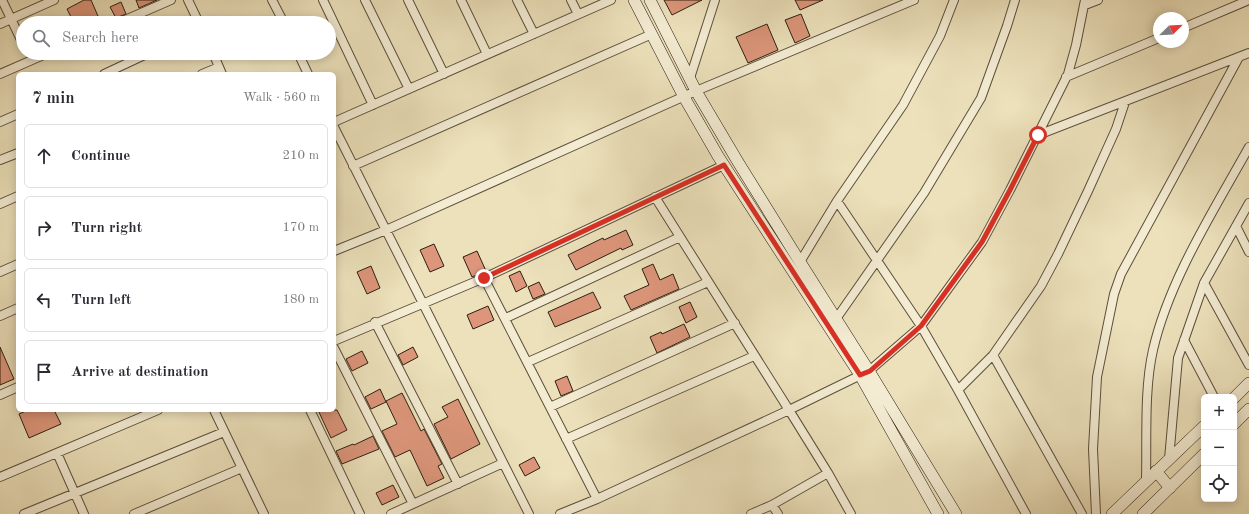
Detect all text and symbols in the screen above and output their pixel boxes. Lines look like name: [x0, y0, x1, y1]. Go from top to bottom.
north arrow: [1153, 12, 1189, 48]
search box: [16, 16, 336, 60]
icon: search: [30, 27, 52, 49]
text: Search here: [62, 31, 139, 46]
text: 7 min: [32, 90, 75, 107]
text: Walk · 560 m: [243, 91, 320, 104]
route start: [1029, 126, 1047, 144]
icon: ahead: [33, 145, 55, 167]
text: Continue: [71, 149, 130, 164]
text: 210 m: [282, 149, 319, 162]
icon: right: [33, 217, 55, 239]
text: Turn right: [71, 221, 142, 236]
text: 170 m: [282, 221, 319, 234]
route end: [475, 269, 493, 287]
icon: left: [33, 289, 55, 311]
text: Turn left: [71, 293, 131, 308]
text: 180 m: [282, 293, 319, 306]
icon: arrive: [33, 361, 55, 383]
text: Arrive at destination: [71, 365, 209, 380]
map controls: [1201, 394, 1237, 502]
button: +: [1201, 394, 1237, 430]
button: −: [1201, 430, 1237, 466]
button: locate: [1201, 466, 1237, 502]

